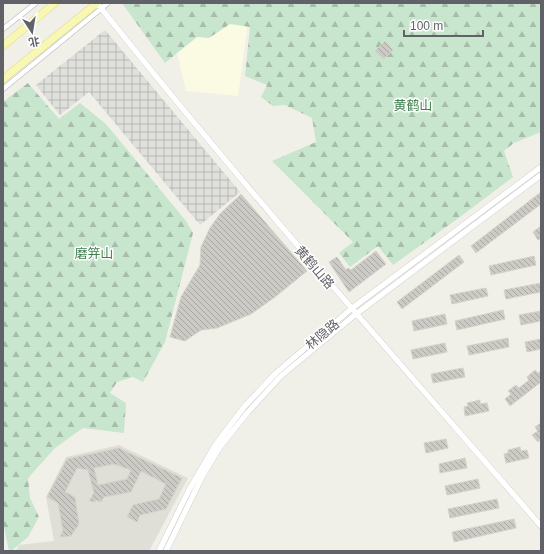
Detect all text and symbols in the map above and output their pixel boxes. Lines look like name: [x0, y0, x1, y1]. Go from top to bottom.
north arrow: [12, 12, 52, 52]
scale bar: [404, 12, 483, 38]
text: 100 m: [410, 19, 443, 33]
text: 北: [27, 35, 41, 49]
park label: 黄鹤山: [393, 98, 433, 113]
street label: 黄鹤山路: [292, 243, 337, 292]
park label: 磨笄山: [74, 246, 114, 261]
street label: 林隐路: [303, 316, 342, 353]

